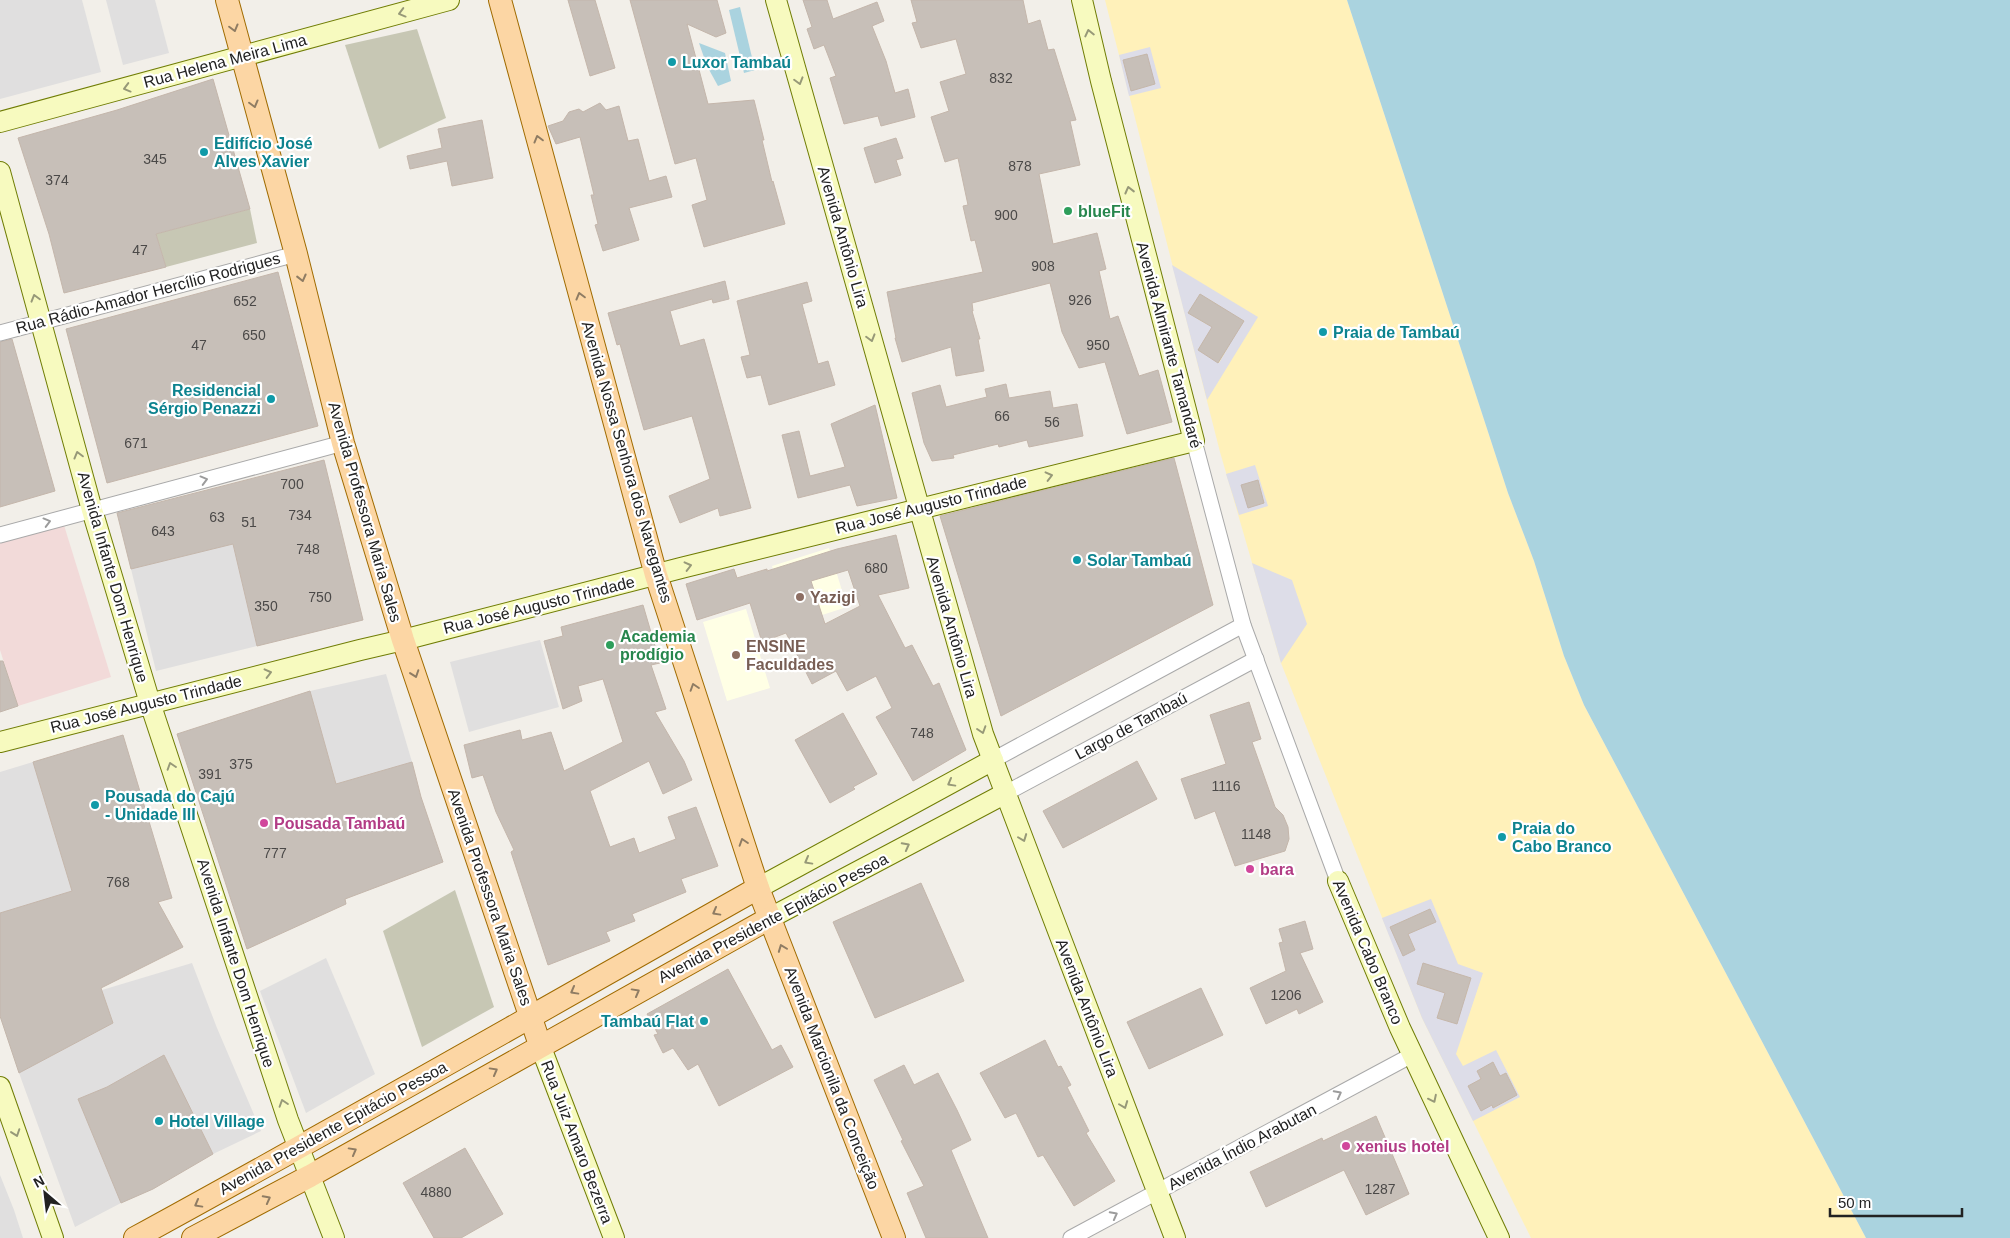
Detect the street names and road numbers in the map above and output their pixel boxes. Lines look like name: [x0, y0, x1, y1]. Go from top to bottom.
street label: Rua Helena Meira Lima: [142, 31, 308, 91]
street label: Avenida Antônio Lira: [815, 164, 871, 310]
street label: Avenida Almirante Tamandaré: [1133, 240, 1205, 450]
street label: Rua Rádio-Amador Hercílio Rodrigues: [14, 249, 282, 337]
street label: Avenida Nossa Senhora dos Navegantes: [579, 319, 675, 605]
street label: Avenida Professora Maria Sales: [325, 400, 405, 624]
street label: Avenida Infante Dom Henrique: [75, 470, 151, 684]
street label: Rua José Augusto Trindade: [834, 473, 1029, 537]
street label: Avenida Antônio Lira: [924, 554, 980, 700]
street label: Rua José Augusto Trindade: [442, 573, 637, 637]
street label: Rua José Augusto Trindade: [49, 672, 244, 736]
street label: Largo de Tambaú: [1072, 689, 1190, 763]
street label: Avenida Professora Maria Sales: [445, 786, 535, 1008]
street label: Avenida Presidente Epitácio Pessoa: [655, 850, 891, 986]
street label: Avenida Infante Dom Henrique: [194, 856, 278, 1070]
street label: Avenida Cabo Branco: [1330, 877, 1406, 1027]
street label: Avenida Antônio Lira: [1053, 937, 1121, 1080]
street label: Avenida Marcionila da Conceição: [782, 964, 882, 1192]
street label: Avenida Presidente Epitácio Pessoa: [216, 1058, 450, 1198]
street label: Rua Juiz Amaro Bezerra: [538, 1058, 616, 1226]
street label: Avenida Índio Arabutan: [1165, 1100, 1319, 1193]

